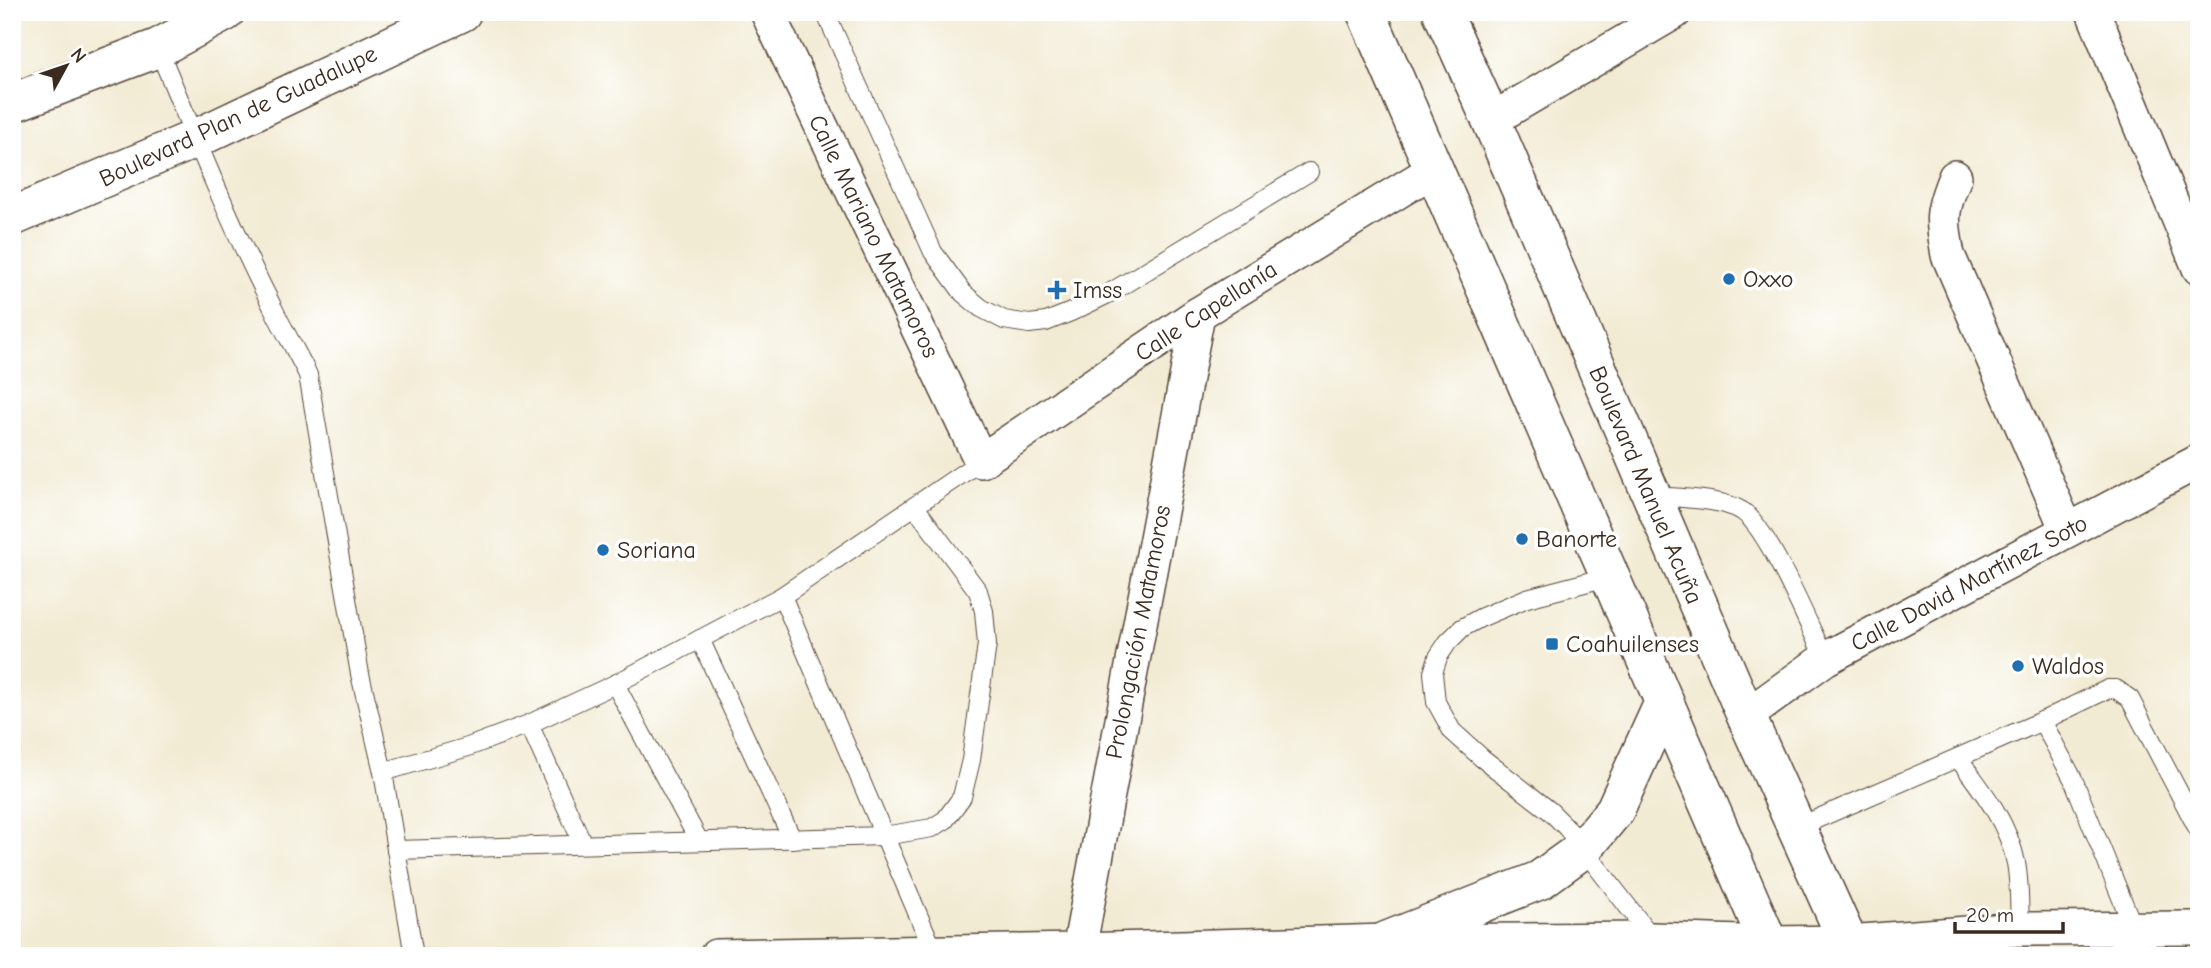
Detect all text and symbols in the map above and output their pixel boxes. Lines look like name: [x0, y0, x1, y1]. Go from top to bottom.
north arrow: [32, 32, 102, 102]
street label: Boulevard Plan de Guadalupe: [95, 39, 381, 193]
text: N: [66, 44, 91, 68]
street label: Calle Mariano Matamoros: [803, 110, 945, 362]
street label: Calle Capellanía: [1130, 255, 1282, 367]
place label: Oxxo: [1743, 265, 1793, 293]
marker: Oxxo: [1721, 271, 1737, 287]
place label: Imss: [1073, 276, 1122, 304]
marker: Imss: [1047, 280, 1067, 300]
street label: Boulevard Manuel Acuña: [1583, 362, 1709, 608]
street label: Prolongación Matamoros: [1100, 503, 1176, 761]
street label: Calle David Martínez Soto: [1846, 509, 2092, 657]
place label: Banorte: [1536, 525, 1617, 553]
marker: Banorte: [1514, 531, 1530, 547]
place label: Soriana: [617, 536, 696, 564]
marker: Soriana: [595, 542, 611, 558]
place label: Coahuilenses: [1566, 630, 1699, 658]
marker: Coahuilenses: [1544, 636, 1560, 652]
place label: Waldos: [2032, 652, 2104, 680]
marker: Waldos: [2010, 658, 2026, 674]
scale bar: [1955, 891, 2064, 935]
text: 20 m: [1966, 903, 2014, 927]

